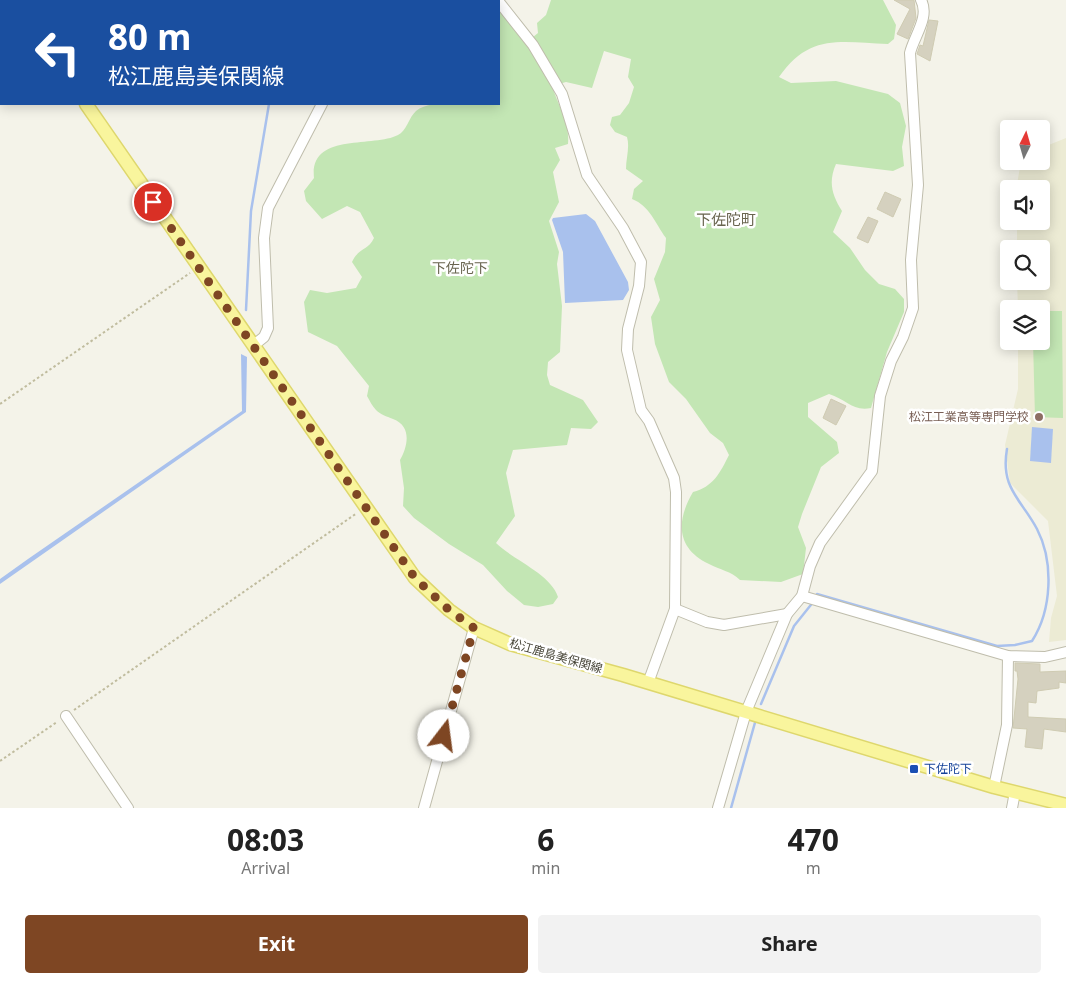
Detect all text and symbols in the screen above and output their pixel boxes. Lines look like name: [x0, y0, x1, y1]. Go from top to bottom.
text: 80 m: [108, 13, 191, 60]
icon: left: [25, 20, 90, 85]
text: 松江鹿島美保関線: [108, 60, 284, 90]
north arrow: [1000, 120, 1050, 170]
map controls: [1000, 120, 1050, 350]
button: sound: [1000, 180, 1050, 230]
pin: [132, 181, 174, 223]
icon: arrive: [139, 188, 167, 216]
district label: 下佐陀町: [696, 209, 756, 229]
button: search: [1000, 240, 1050, 290]
district label: 下佐陀下: [432, 258, 488, 277]
button: layers: [1000, 300, 1050, 350]
place label: 松江工業高等専門学校: [909, 408, 1029, 425]
marker: 松江工業高等専門学校: [1033, 411, 1045, 423]
street label: 松江鹿島美保関線: [508, 634, 605, 677]
position arrow: [417, 709, 469, 761]
place label: 下佐陀下: [924, 760, 972, 777]
marker: 下佐陀下: [908, 763, 920, 775]
text: 08:03: [227, 819, 304, 860]
text: 6: [537, 819, 554, 860]
text: 470: [787, 819, 839, 860]
text: Arrival: [241, 857, 290, 879]
text: min: [531, 857, 560, 879]
text: m: [806, 857, 821, 879]
button: Exit: [25, 915, 528, 973]
button: Share: [538, 915, 1041, 973]

